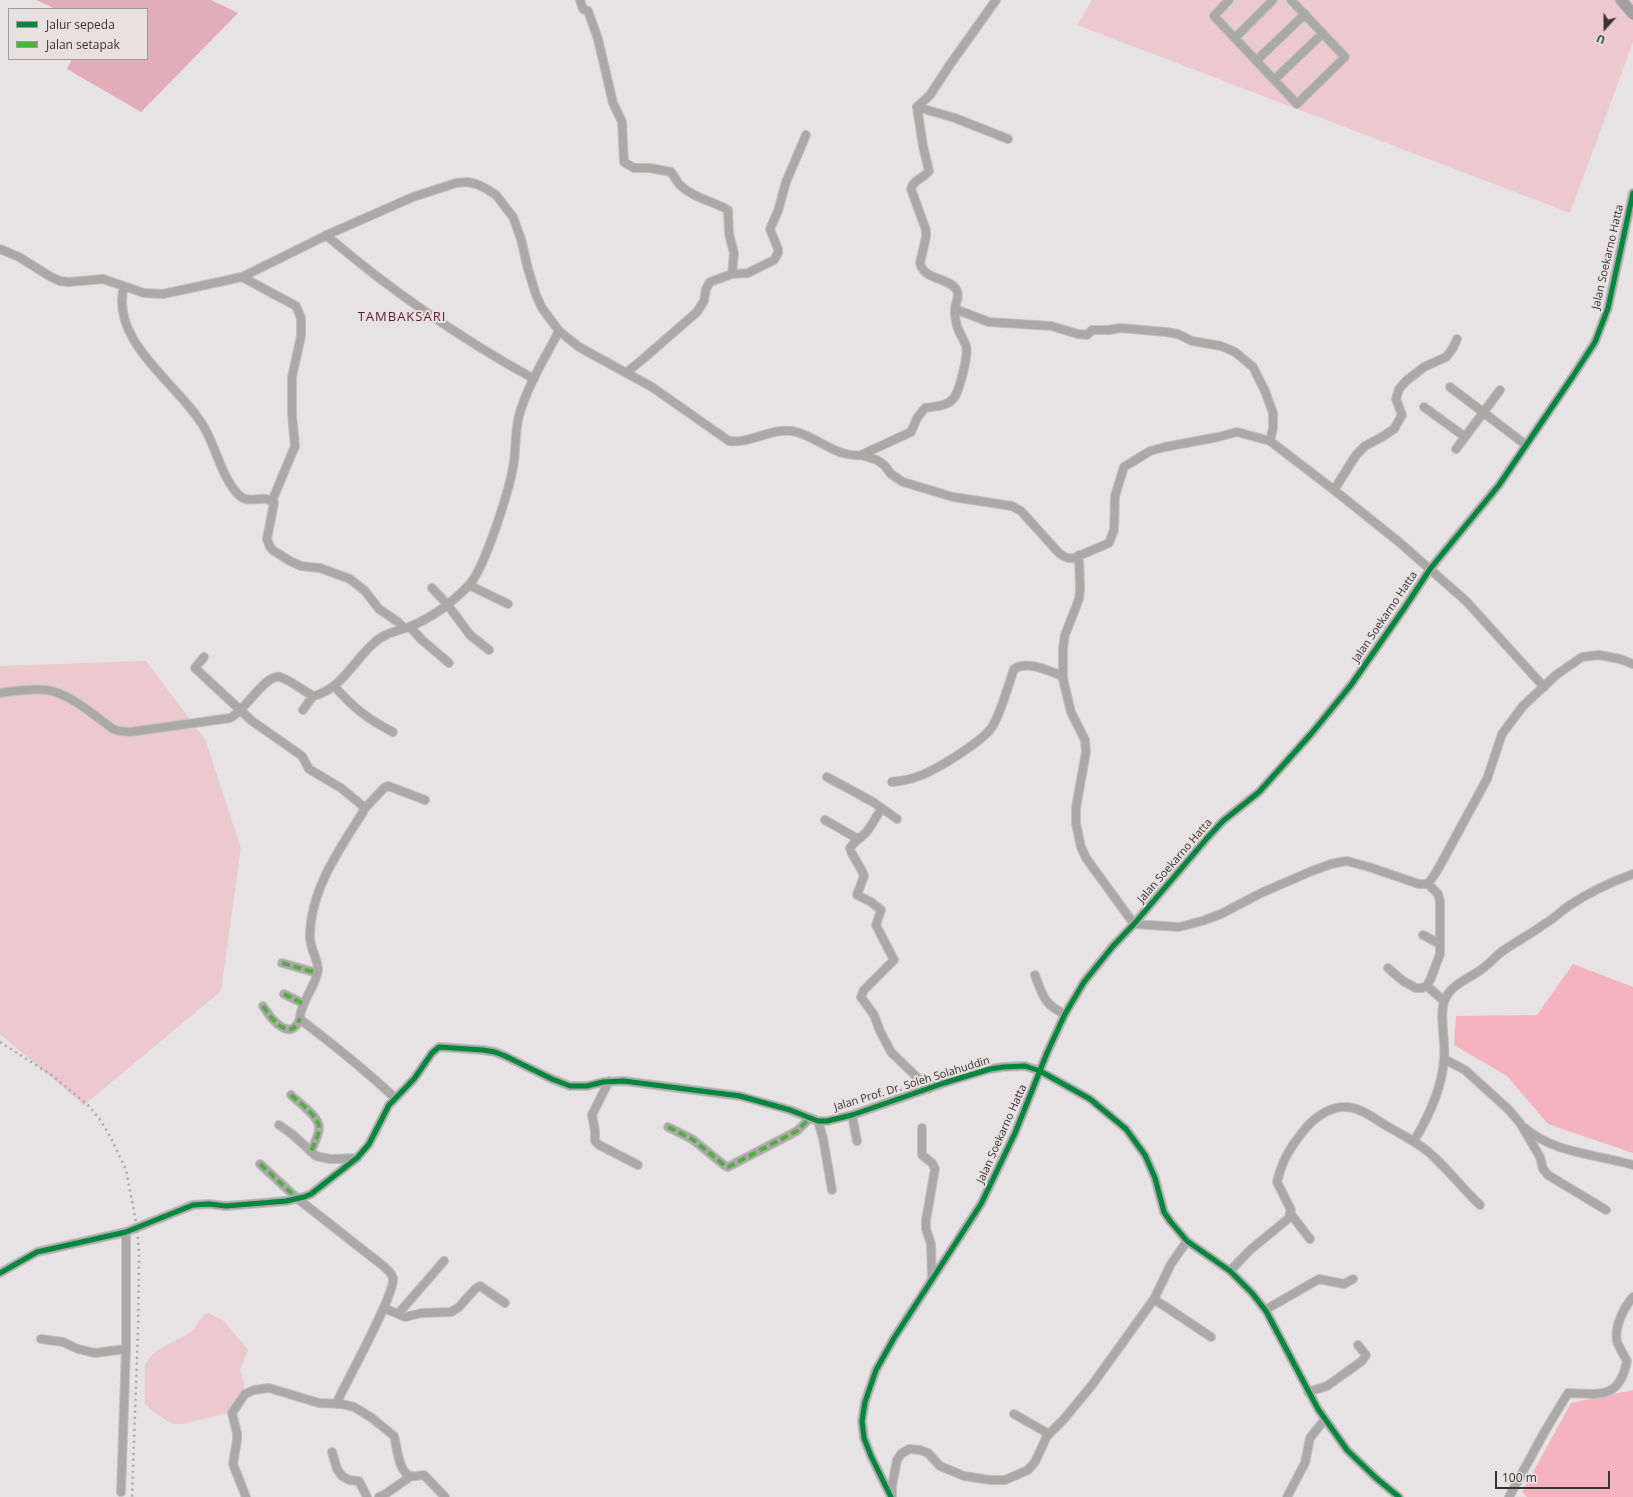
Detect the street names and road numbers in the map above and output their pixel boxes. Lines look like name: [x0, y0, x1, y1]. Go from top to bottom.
street label: Jalan Soekarno Hatta: [1590, 203, 1626, 311]
street label: Jalan Soekarno Hatta: [1350, 569, 1420, 665]
street label: Jalan Soekarno Hatta: [1135, 816, 1215, 906]
street label: Jalan Prof. Dr. Soleh Solahuddin: [833, 1054, 991, 1114]
street label: Jalan Soekarno Hatta: [974, 1082, 1030, 1186]

